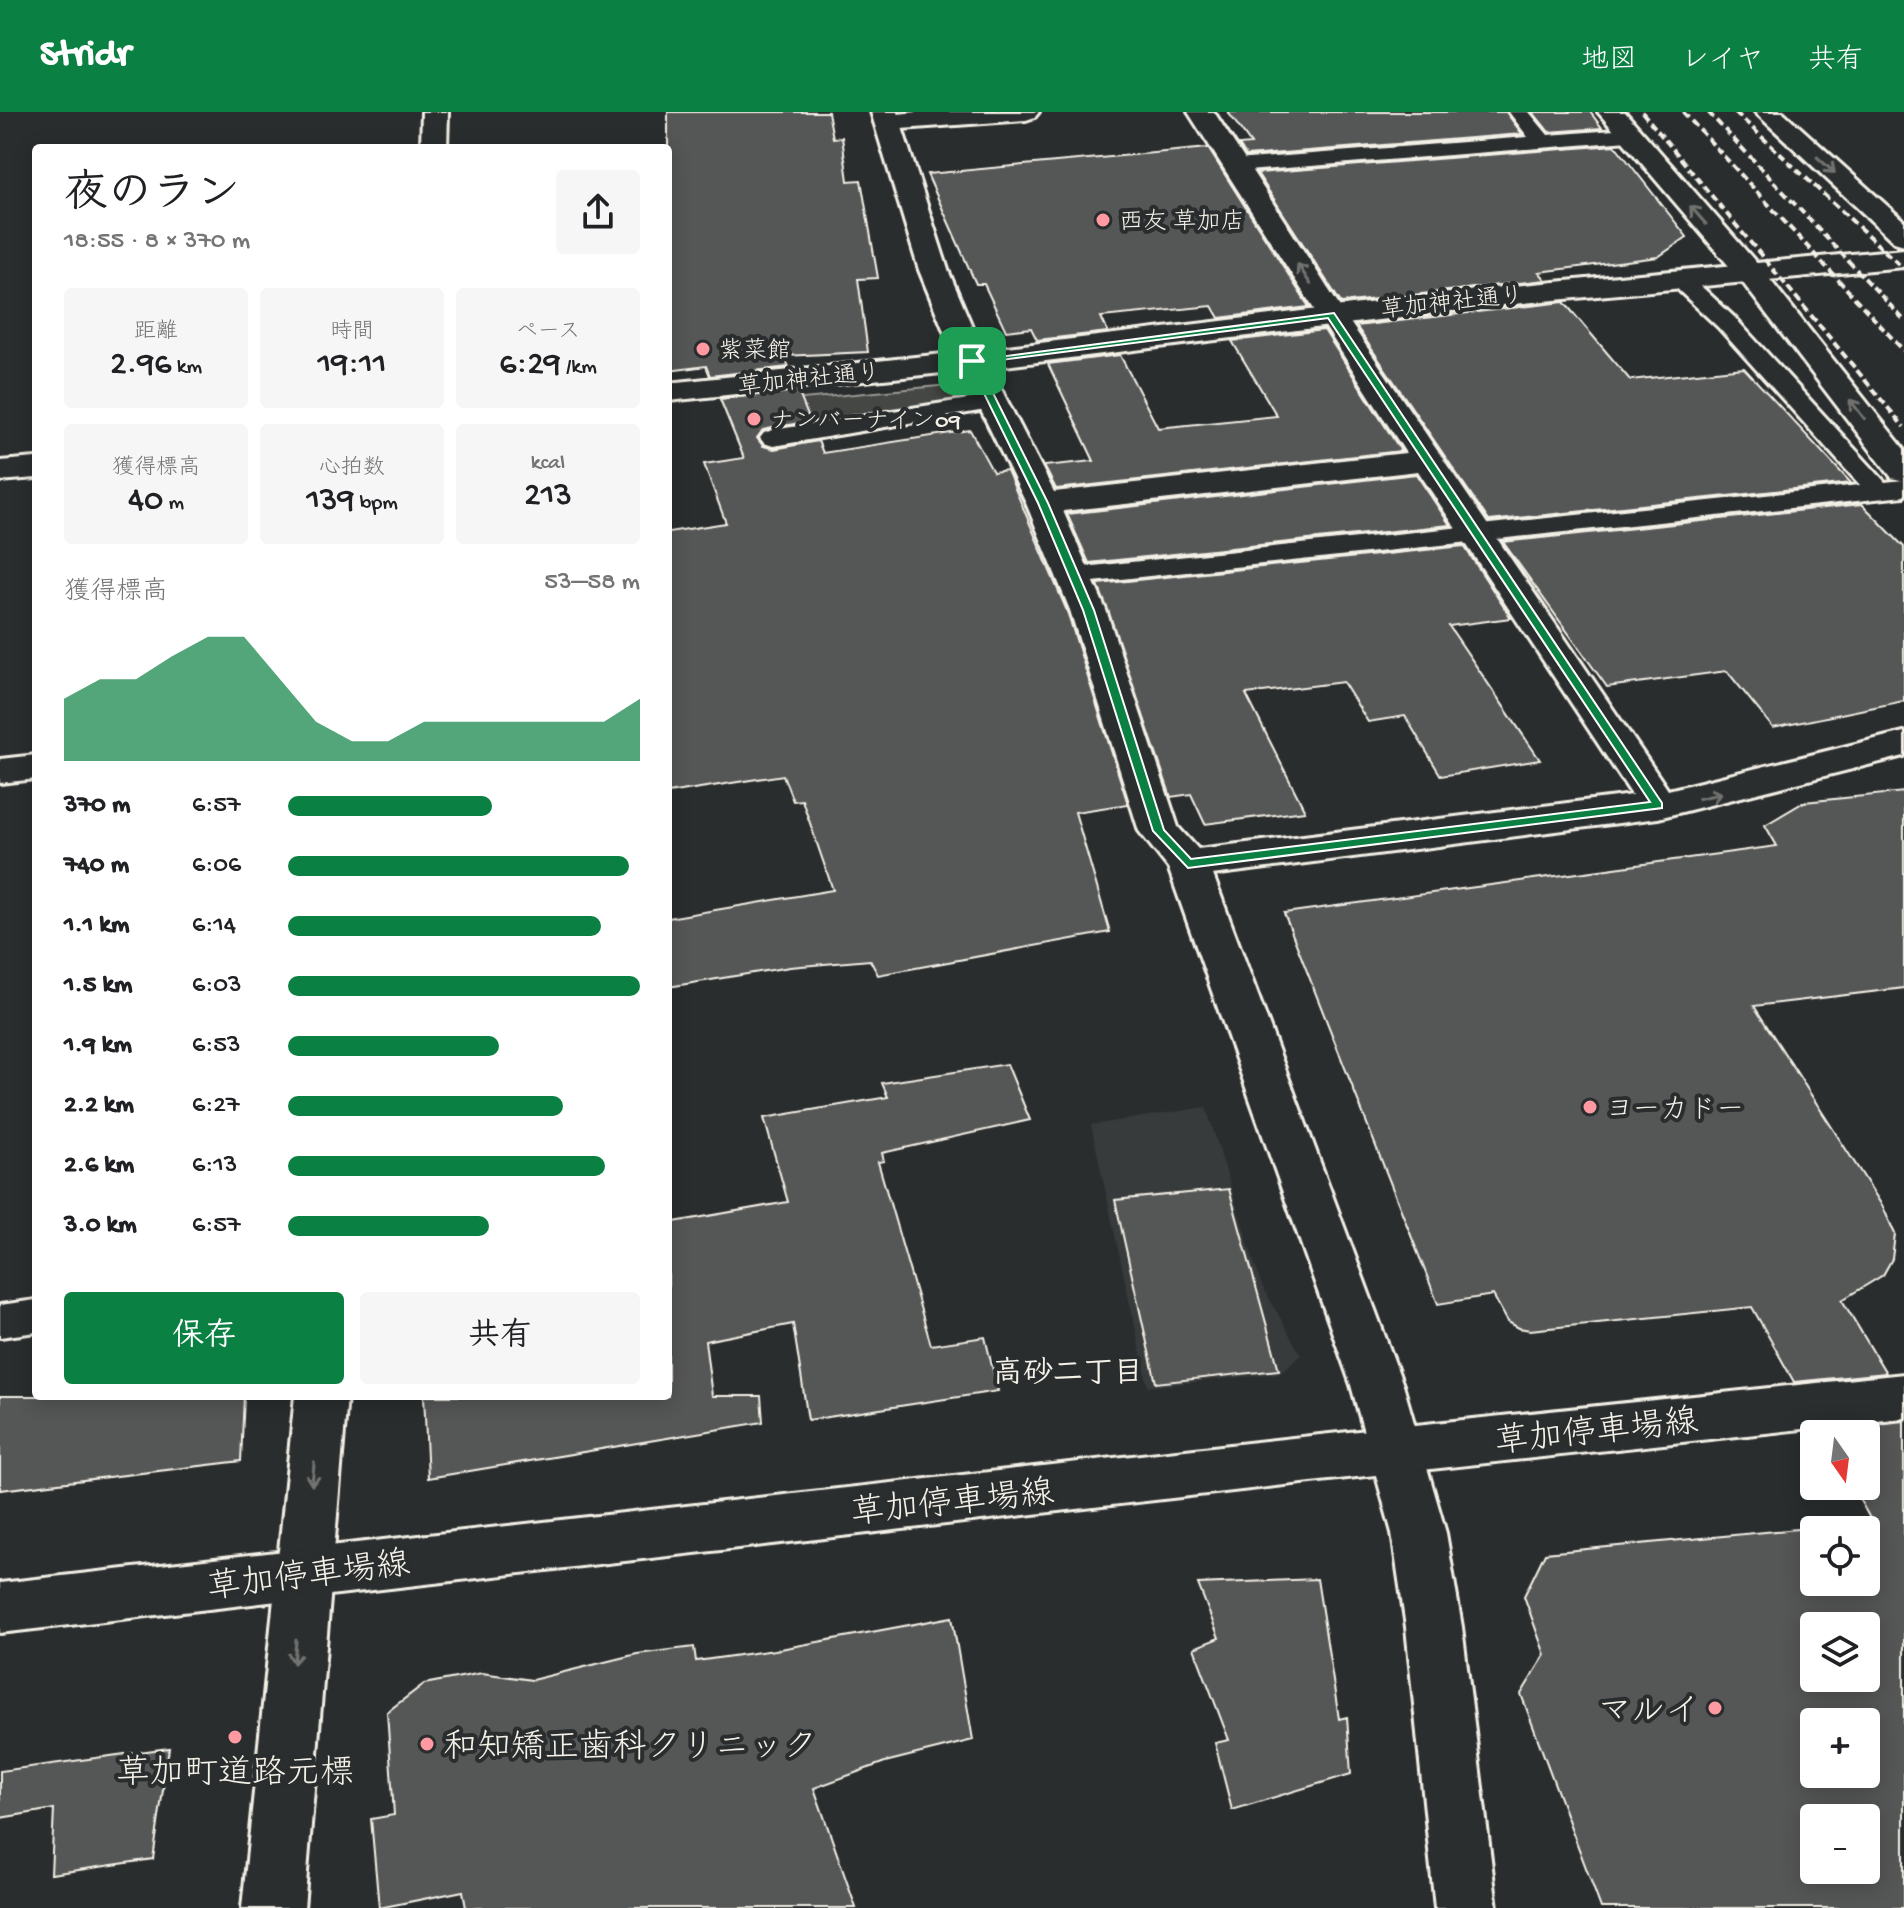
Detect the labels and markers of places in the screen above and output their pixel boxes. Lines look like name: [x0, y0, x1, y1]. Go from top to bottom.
place label: 西友 草加店: [1119, 208, 1245, 238]
marker: 西友 草加店: [1094, 211, 1112, 229]
pin: [938, 327, 1006, 395]
place label: 紫菜館: [719, 337, 791, 367]
marker: 紫菜館: [694, 340, 712, 358]
place label: ナンバーナイン09: [770, 408, 961, 437]
marker: ナンバーナイン09: [745, 410, 763, 428]
place label: ヨーカドー: [1606, 1095, 1744, 1128]
marker: ヨーカドー: [1581, 1098, 1599, 1116]
place label: マルイ: [1598, 1694, 1699, 1734]
marker: マルイ: [1706, 1699, 1724, 1717]
marker: 草加町道路元標: [226, 1728, 244, 1746]
place label: 和知矯正歯科クリニック: [443, 1728, 817, 1770]
marker: 和知矯正歯科クリニック: [418, 1735, 436, 1753]
place label: 草加町道路元標: [116, 1754, 354, 1796]

